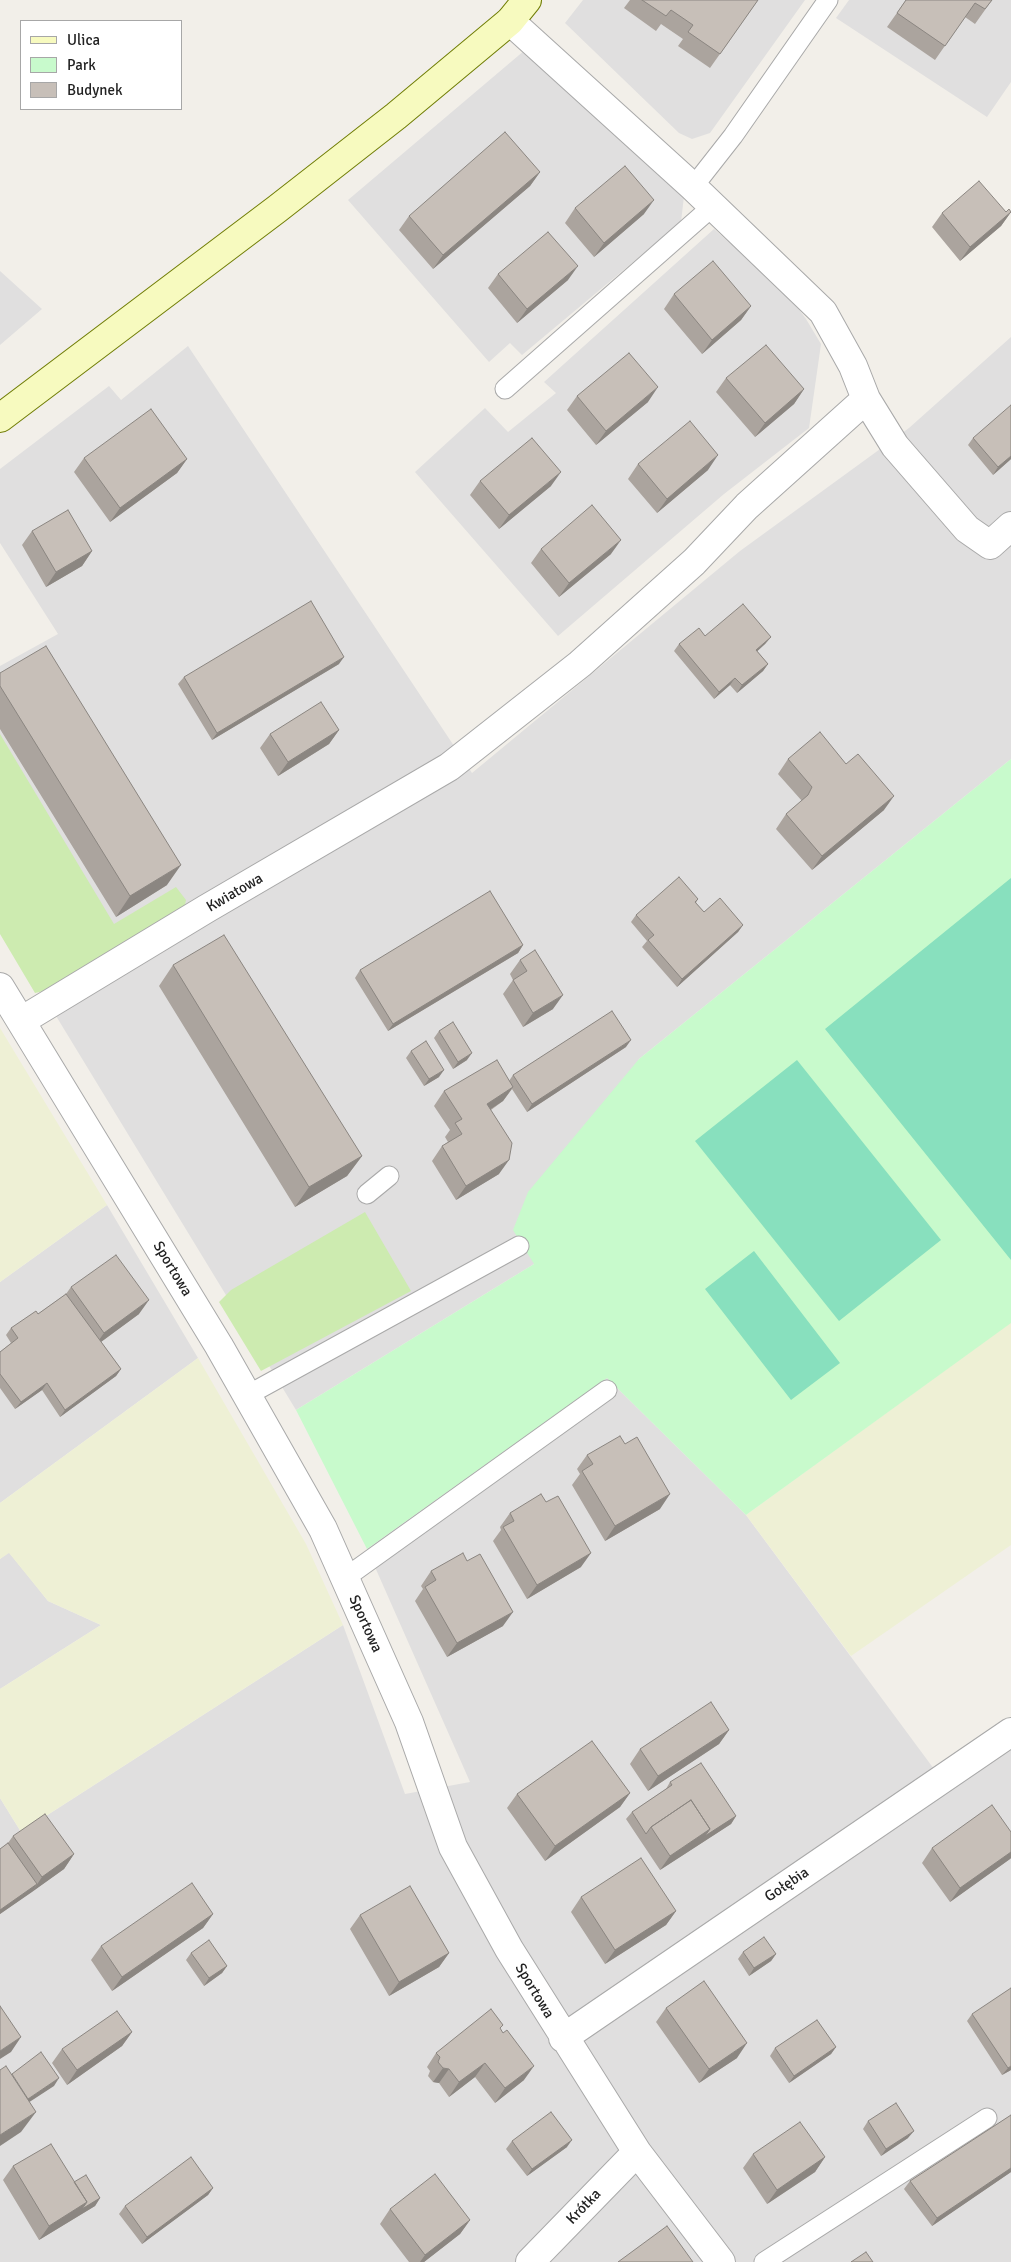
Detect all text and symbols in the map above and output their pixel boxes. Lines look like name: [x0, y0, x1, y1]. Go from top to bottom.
legend: [20, 20, 182, 110]
text: Ulica: [67, 31, 100, 49]
text: Park: [67, 56, 96, 74]
text: Budynek: [67, 81, 122, 99]
street label: Kwiatowa: [204, 870, 266, 916]
street label: Sportowa: [149, 1238, 195, 1300]
street label: Sportowa: [344, 1592, 386, 1656]
street label: Gołębia: [761, 1864, 813, 1906]
street label: Sportowa: [511, 1960, 557, 2022]
street label: Krótka: [563, 2186, 605, 2228]

